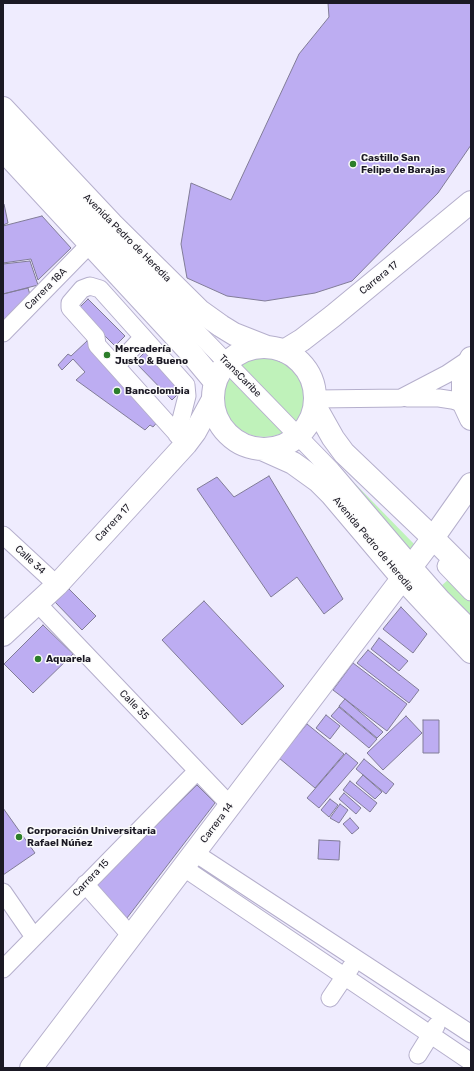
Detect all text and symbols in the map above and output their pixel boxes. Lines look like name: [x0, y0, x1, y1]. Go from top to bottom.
place label: Castillo San Felipe de Barajas: [361, 152, 446, 176]
marker: Castillo San Felipe de Barajas: [348, 159, 358, 169]
street label: Avenida Pedro de Heredia: [81, 192, 173, 284]
street label: Carrera 17: [357, 259, 401, 297]
street label: Carrera 18A: [23, 266, 69, 312]
place label: Mercadería Justo & Bueno: [115, 343, 188, 366]
marker: Mercadería Justo & Bueno: [102, 350, 112, 360]
street label: TransCaribe: [216, 352, 264, 400]
place label: Bancolombia: [125, 385, 190, 397]
marker: Bancolombia: [112, 386, 122, 396]
street label: Avenida Pedro de Heredia: [330, 494, 416, 594]
street label: Carrera 17: [93, 502, 133, 544]
street label: Calle 34: [12, 543, 48, 577]
place label: Aquarela: [46, 653, 91, 665]
marker: Aquarela: [33, 654, 43, 664]
street label: Calle 35: [117, 688, 151, 722]
street label: Carrera 14: [198, 800, 236, 846]
place label: Corporación Universitaria Rafael Núñez: [27, 825, 156, 848]
marker: Corporación Universitaria Rafael Núñez: [14, 832, 24, 842]
street label: Carrera 15: [70, 857, 112, 899]

